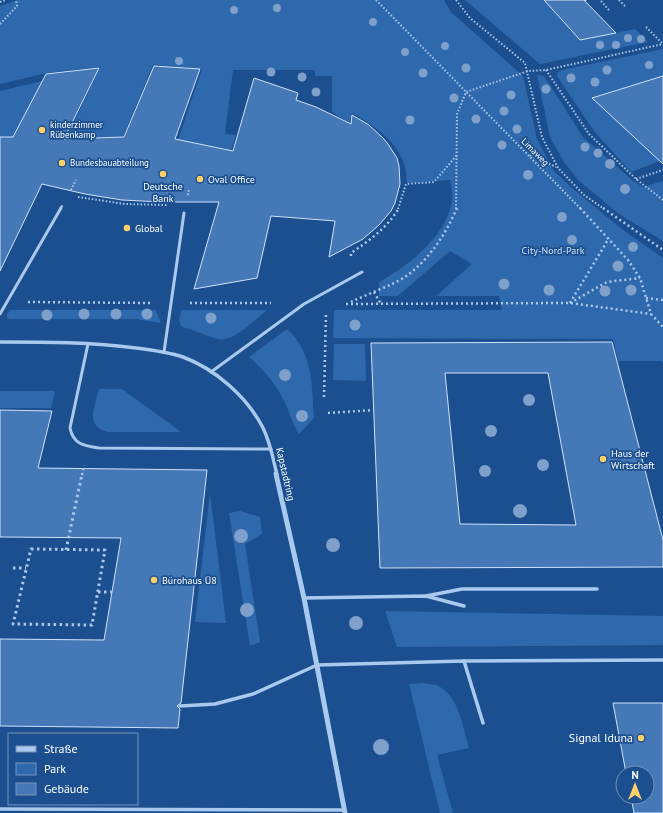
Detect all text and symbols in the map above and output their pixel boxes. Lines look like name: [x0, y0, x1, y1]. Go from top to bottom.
place label: kinderzimmer Rübenkamp: [50, 119, 103, 140]
marker: kinderzimmer Rübenkamp: [37, 125, 47, 135]
street label: Limaweg: [519, 135, 552, 168]
place label: Bundesbauabteilung: [70, 157, 149, 168]
marker: Bundesbauabteilung: [57, 158, 67, 168]
marker: Deutsche Bank: [158, 169, 168, 179]
place label: Oval Office: [208, 173, 255, 186]
marker: Oval Office: [195, 174, 205, 184]
place label: Deutsche Bank: [143, 180, 183, 205]
place label: Global: [135, 222, 163, 235]
marker: Global: [122, 223, 132, 233]
park label: City-Nord-Park: [522, 244, 585, 257]
street label: Kapstadtring: [273, 446, 298, 502]
place label: Haus der Wirtschaft: [611, 447, 655, 472]
marker: Haus der Wirtschaft: [598, 454, 608, 464]
place label: Bürohaus Ü8: [162, 574, 217, 587]
marker: Bürohaus Ü8: [149, 575, 159, 585]
place label: Signal Iduna: [569, 730, 633, 745]
legend: [8, 733, 138, 805]
marker: Signal Iduna: [636, 733, 646, 743]
text: Straße: [44, 741, 78, 756]
text: Park: [44, 761, 66, 776]
north arrow: [615, 765, 655, 805]
text: N: [631, 768, 639, 782]
text: Gebäude: [44, 781, 89, 796]

